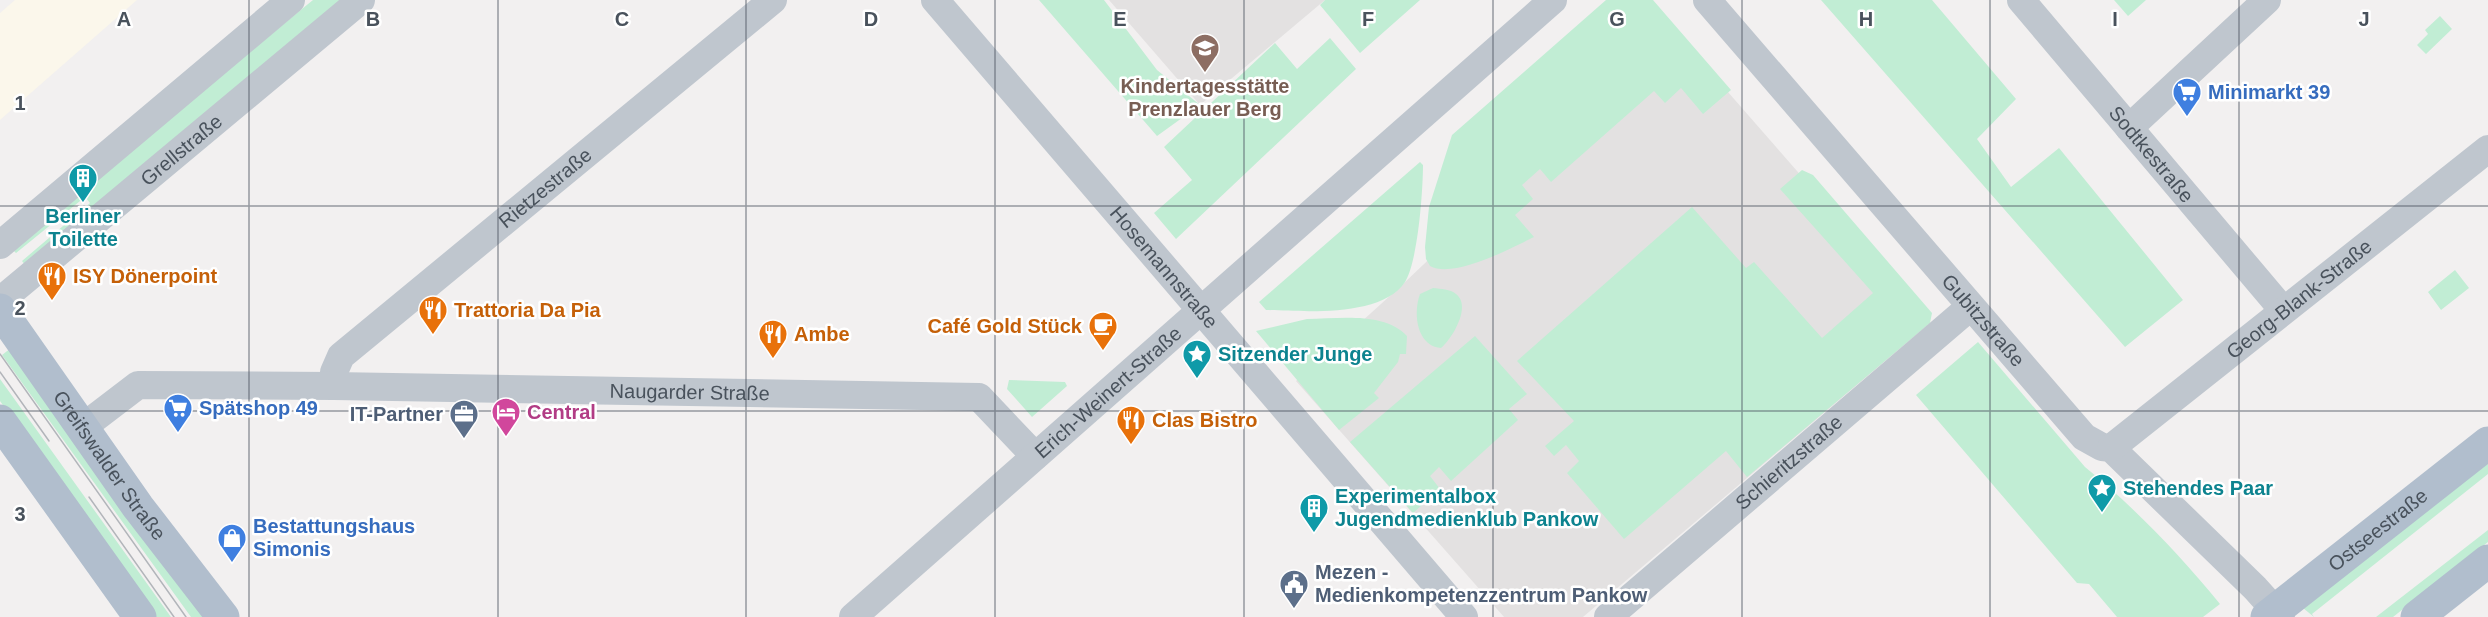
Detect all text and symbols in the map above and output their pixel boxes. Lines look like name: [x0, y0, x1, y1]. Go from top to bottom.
text: A: [117, 8, 131, 30]
text: B: [366, 8, 380, 30]
text: C: [615, 8, 629, 30]
text: D: [864, 8, 878, 30]
text: E: [1113, 8, 1127, 30]
text: F: [1362, 8, 1374, 30]
text: G: [1609, 8, 1625, 30]
text: H: [1859, 8, 1873, 30]
text: I: [2112, 8, 2118, 30]
text: J: [2358, 8, 2370, 30]
school or university icon: Kindertagesstätte Prenzlauer Berg: [1189, 32, 1221, 74]
place label: Kindertagesstätte Prenzlauer Berg: [1121, 75, 1289, 120]
supermarket icon: Minimarkt 39: [2171, 76, 2203, 118]
place label: Minimarkt 39: [2208, 81, 2330, 103]
text: 1: [14, 92, 26, 114]
street label: Sodtkestraße: [2105, 102, 2198, 207]
street label: Grellstraße: [136, 110, 226, 190]
street label: Rietzestraße: [494, 143, 596, 232]
building icon: Berliner Toilette: [67, 162, 99, 204]
street label: Hosemannstraße: [1106, 202, 1222, 333]
place label: Berliner Toilette: [45, 205, 121, 250]
street label: Georg-Blank-Straße: [2222, 235, 2376, 363]
restaurant icon: ISY Dönerpoint: [36, 260, 68, 302]
place label: ISY Dönerpoint: [73, 265, 217, 287]
street label: Gubitzstraße: [1938, 270, 2029, 371]
restaurant icon: Trattoria Da Pia: [417, 294, 449, 336]
text: 2: [14, 297, 26, 319]
place label: Trattoria Da Pia: [454, 299, 602, 321]
cafe icon: Café Gold Stück: [1087, 310, 1119, 352]
place label: Café Gold Stück: [928, 315, 1083, 337]
restaurant icon: Ambe: [757, 318, 789, 360]
street label: Erich-Weinert-Straße: [1030, 322, 1186, 462]
place label: Ambe: [794, 323, 850, 345]
place icon: Sitzender Junge: [1181, 338, 1213, 380]
place label: Sitzender Junge: [1218, 343, 1372, 365]
street label: Naugarder Straße: [609, 380, 770, 404]
street label: Greifswalder Straße: [49, 386, 170, 544]
supermarket icon: Spätshop 49: [162, 392, 194, 434]
hotel icon: Central: [490, 396, 522, 438]
place label: Spätshop 49: [199, 397, 318, 419]
office icon: IT-Partner: [448, 398, 480, 440]
place label: Central: [527, 401, 596, 423]
place label: IT-Partner: [350, 403, 443, 425]
restaurant icon: Clas Bistro: [1115, 404, 1147, 446]
place label: Clas Bistro: [1152, 409, 1258, 431]
street label: Schieritzstraße: [1731, 410, 1847, 514]
place icon: Stehendes Paar: [2086, 472, 2118, 514]
place label: Stehendes Paar: [2123, 477, 2273, 499]
street label: Ostseestraße: [2324, 484, 2432, 576]
place label: Experimentalbox Jugendmedienklub Pankow: [1335, 485, 1599, 530]
building icon: Experimentalbox Jugendmedienklub Pankow: [1298, 492, 1330, 534]
text: 3: [14, 503, 26, 525]
place label: Bestattungshaus Simonis: [253, 515, 415, 560]
shop icon: Bestattungshaus Simonis: [216, 522, 248, 564]
place label: Mezen - Medienkompetenzzentrum Pankow: [1315, 561, 1648, 606]
public building icon: Mezen - Medienkompetenzzentrum Pankow: [1278, 568, 1310, 610]

